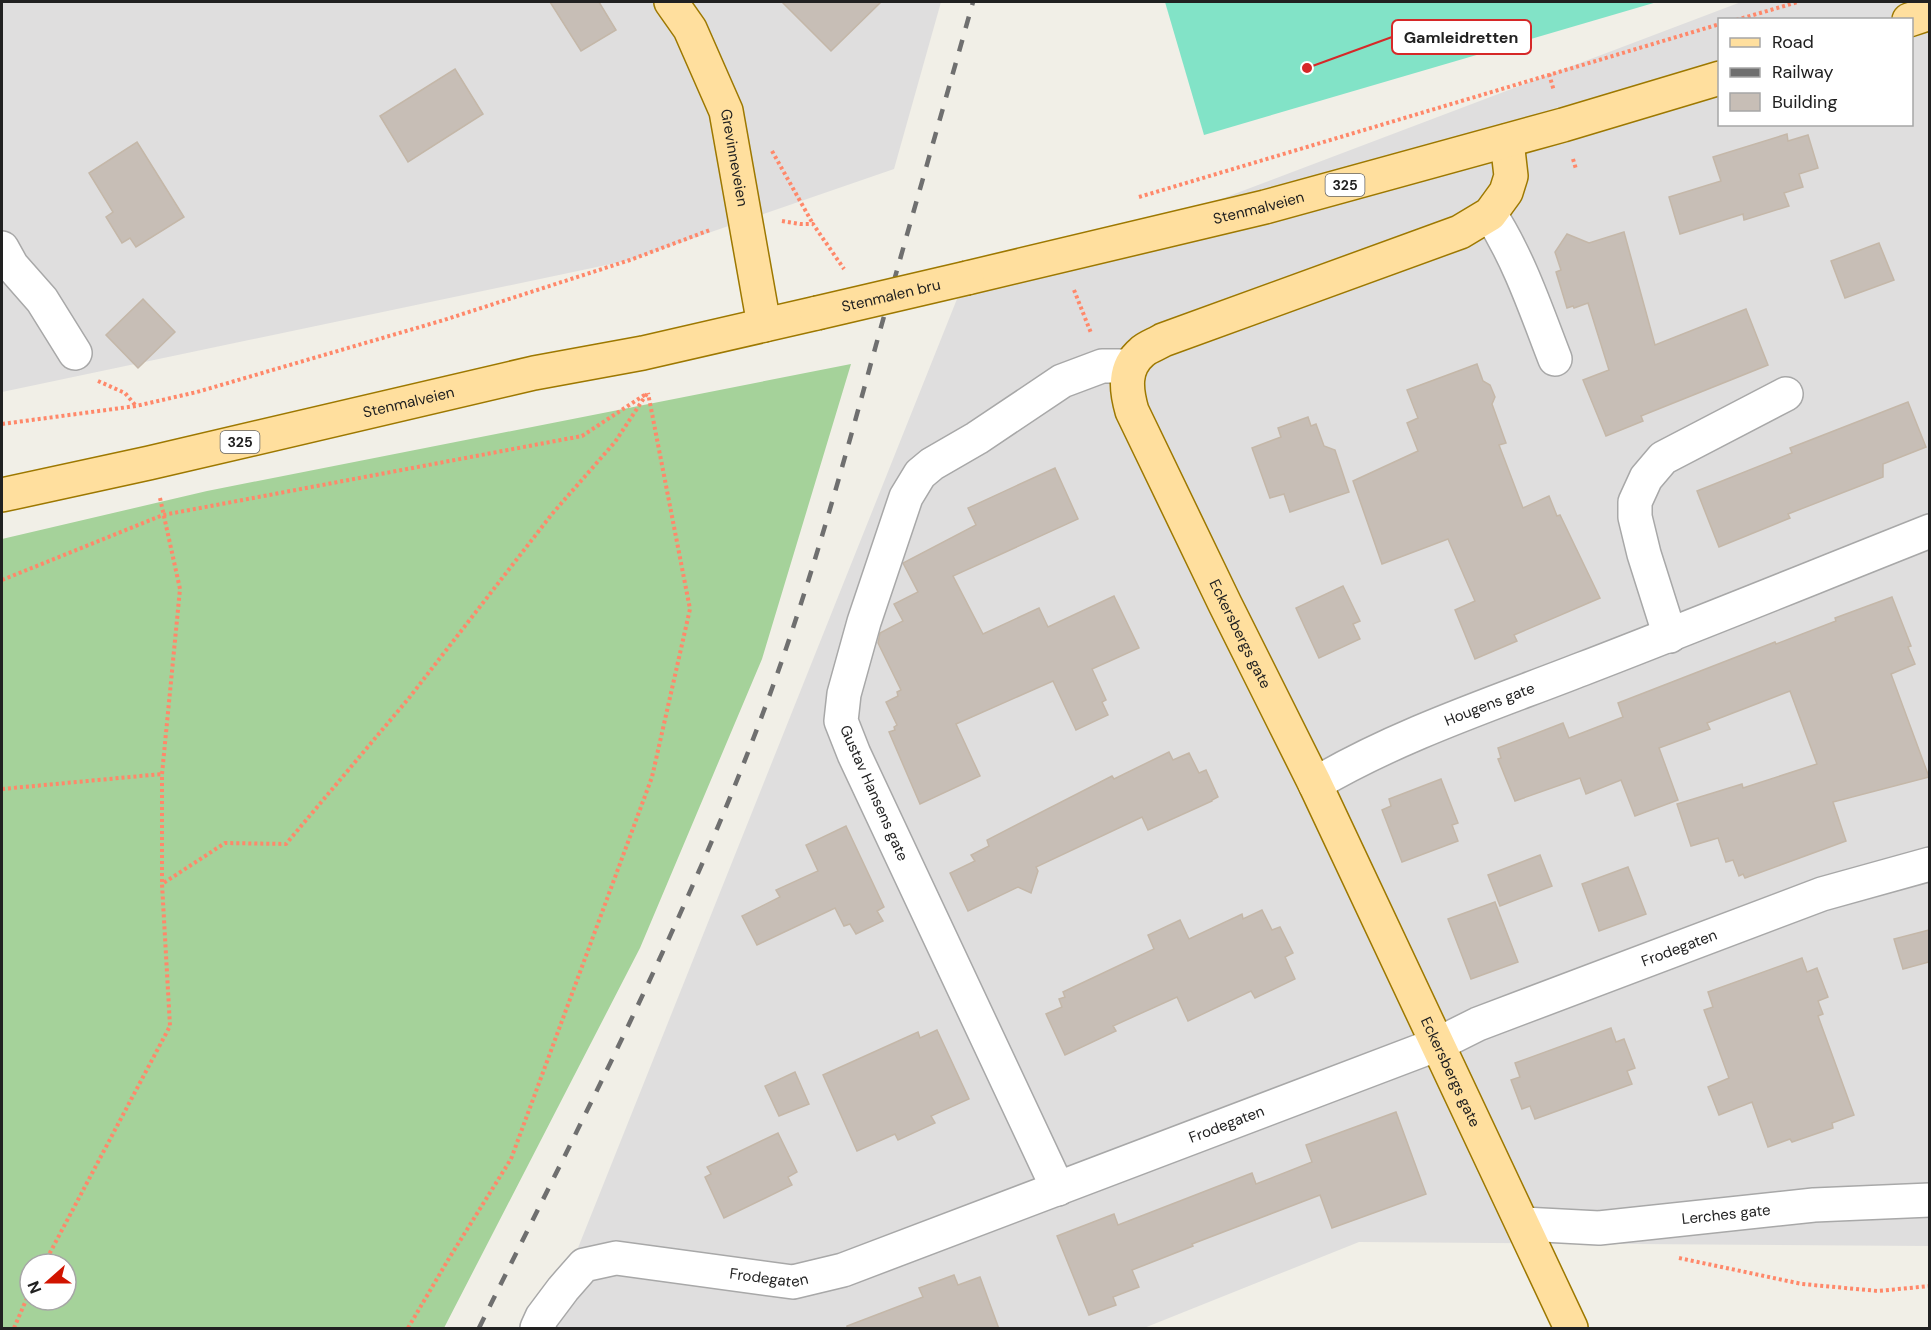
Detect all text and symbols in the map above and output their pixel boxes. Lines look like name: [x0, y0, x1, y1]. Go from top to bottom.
legend: [1718, 18, 1913, 126]
callout: Gamleidretten: [1392, 20, 1531, 54]
text: Gamleidretten: [1404, 27, 1518, 48]
text: Road: [1772, 30, 1814, 54]
text: Railway: [1772, 60, 1834, 84]
text: Building: [1772, 90, 1837, 114]
street label: Grevinneveien: [716, 107, 753, 208]
road number: 325: [1326, 174, 1364, 196]
street label: Stenmalveien: [1211, 187, 1307, 229]
street label: Stenmalen bru: [839, 274, 943, 317]
street label: Stenmalveien: [361, 382, 456, 423]
road number: 325: [220, 431, 260, 453]
street label: Eckersbergs gate: [1205, 576, 1276, 692]
street label: Hougens gate: [1441, 678, 1537, 731]
street label: Gustav Hansens gate: [835, 722, 913, 864]
street label: Frodegaten: [1639, 925, 1720, 971]
street label: Eckersbergs gate: [1416, 1014, 1485, 1130]
street label: Frodegaten: [1186, 1101, 1267, 1148]
street label: Lerches gate: [1681, 1200, 1772, 1229]
north arrow: [18, 1252, 78, 1312]
street label: Frodegaten: [728, 1263, 810, 1292]
text: N: [23, 1278, 46, 1296]

